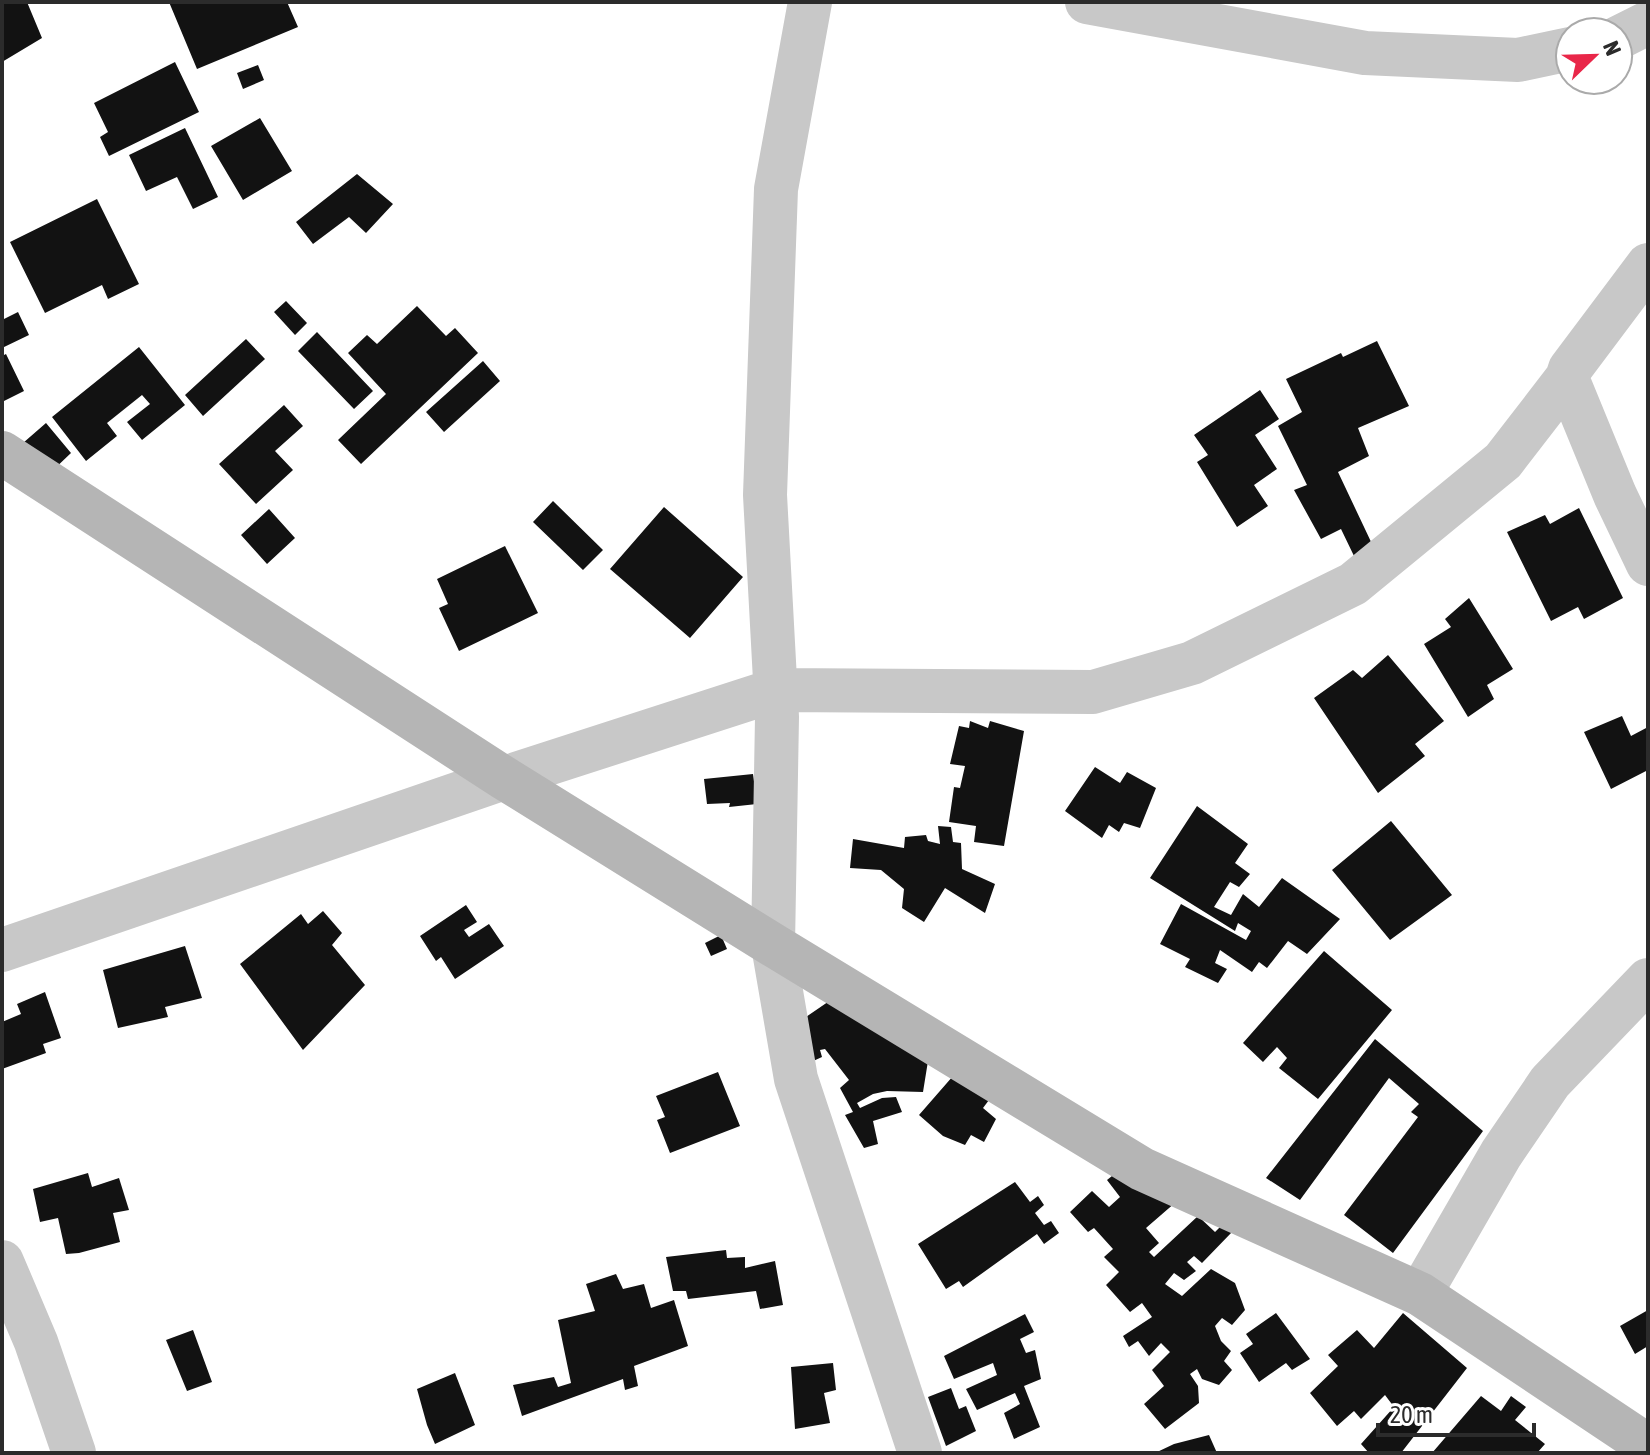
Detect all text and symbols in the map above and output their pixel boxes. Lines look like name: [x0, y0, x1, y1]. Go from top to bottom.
north arrow: [1554, 16, 1634, 96]
text: N: [1598, 37, 1627, 59]
scale bar: [1378, 1387, 1534, 1437]
text: 20 m: [1390, 1401, 1433, 1428]

